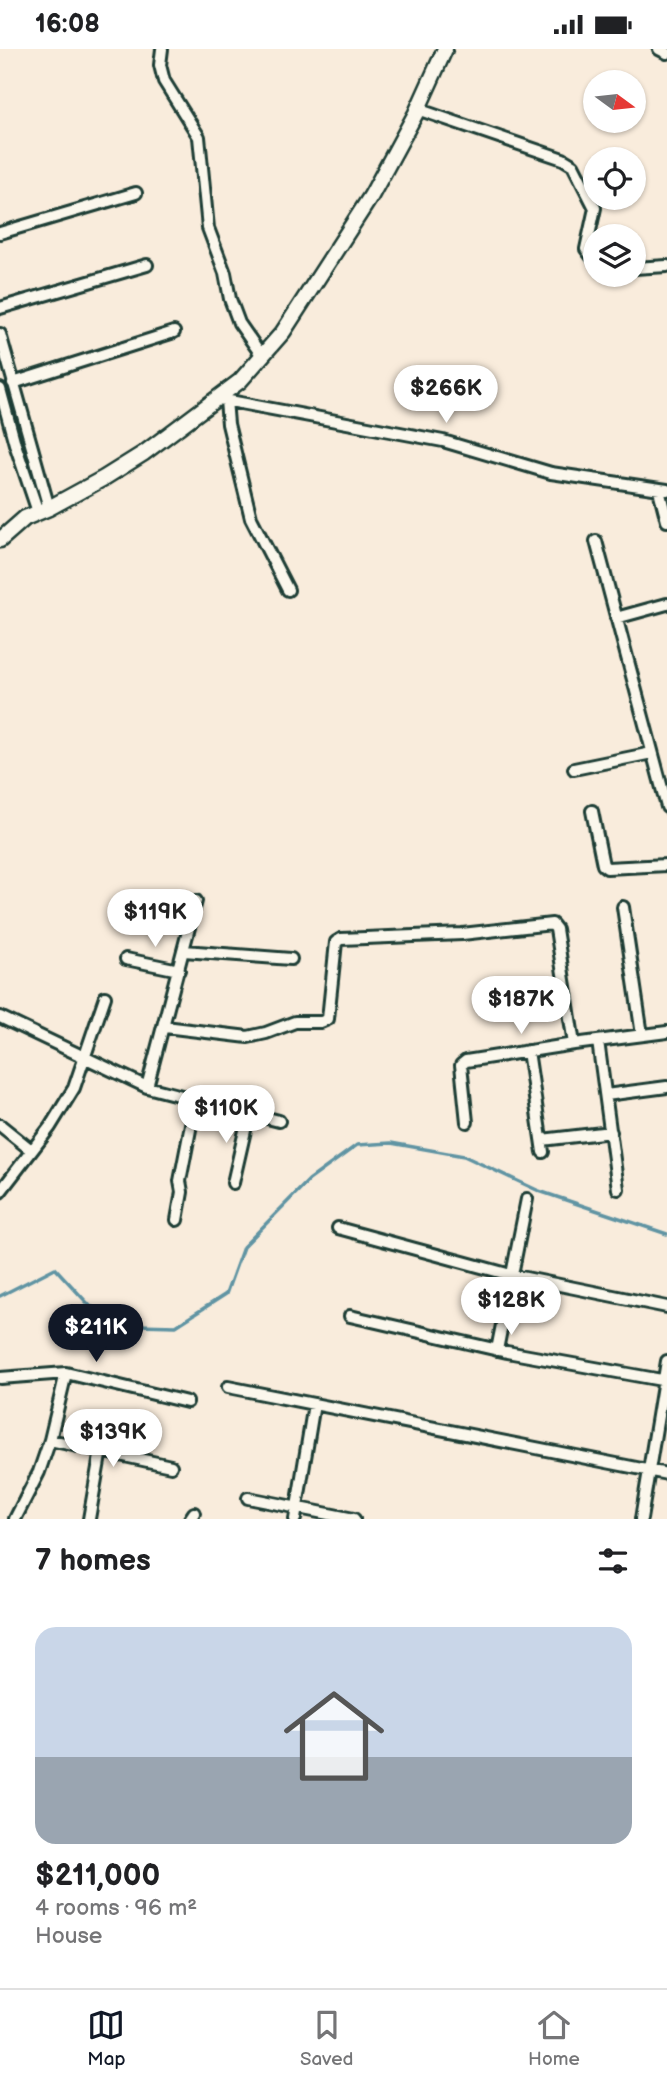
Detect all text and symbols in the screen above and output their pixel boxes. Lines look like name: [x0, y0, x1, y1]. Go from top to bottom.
text: 16:08: [35, 9, 100, 40]
north arrow: [583, 70, 646, 133]
map controls: [583, 70, 646, 287]
button: locate: [583, 147, 646, 210]
button: layers: [583, 224, 646, 287]
pin: $266K: [397, 365, 495, 425]
text: $266K: [410, 374, 482, 402]
pin: $119K: [106, 890, 204, 949]
text: $119K: [123, 898, 187, 926]
pin: $187K: [472, 977, 570, 1036]
text: $187K: [488, 985, 555, 1013]
pin: $110K: [177, 1085, 275, 1145]
text: $110K: [194, 1094, 258, 1122]
pin: $128K: [462, 1277, 560, 1337]
text: $128K: [477, 1286, 545, 1314]
pin: $211K: [47, 1305, 145, 1364]
text: $211K: [64, 1313, 128, 1341]
pin: $139K: [64, 1409, 162, 1469]
text: $139K: [79, 1418, 147, 1446]
icon: filters: [594, 1542, 632, 1580]
text: 7 homes: [35, 1543, 151, 1579]
icon: home: [271, 1673, 397, 1799]
text: $211,000: [35, 1858, 160, 1894]
text: 4 rooms · 96 m²: [35, 1894, 197, 1922]
text: House: [35, 1922, 102, 1950]
tab: Map: [87, 2006, 125, 2071]
tab: Saved: [300, 2006, 353, 2071]
tab: Home: [528, 2006, 580, 2071]

